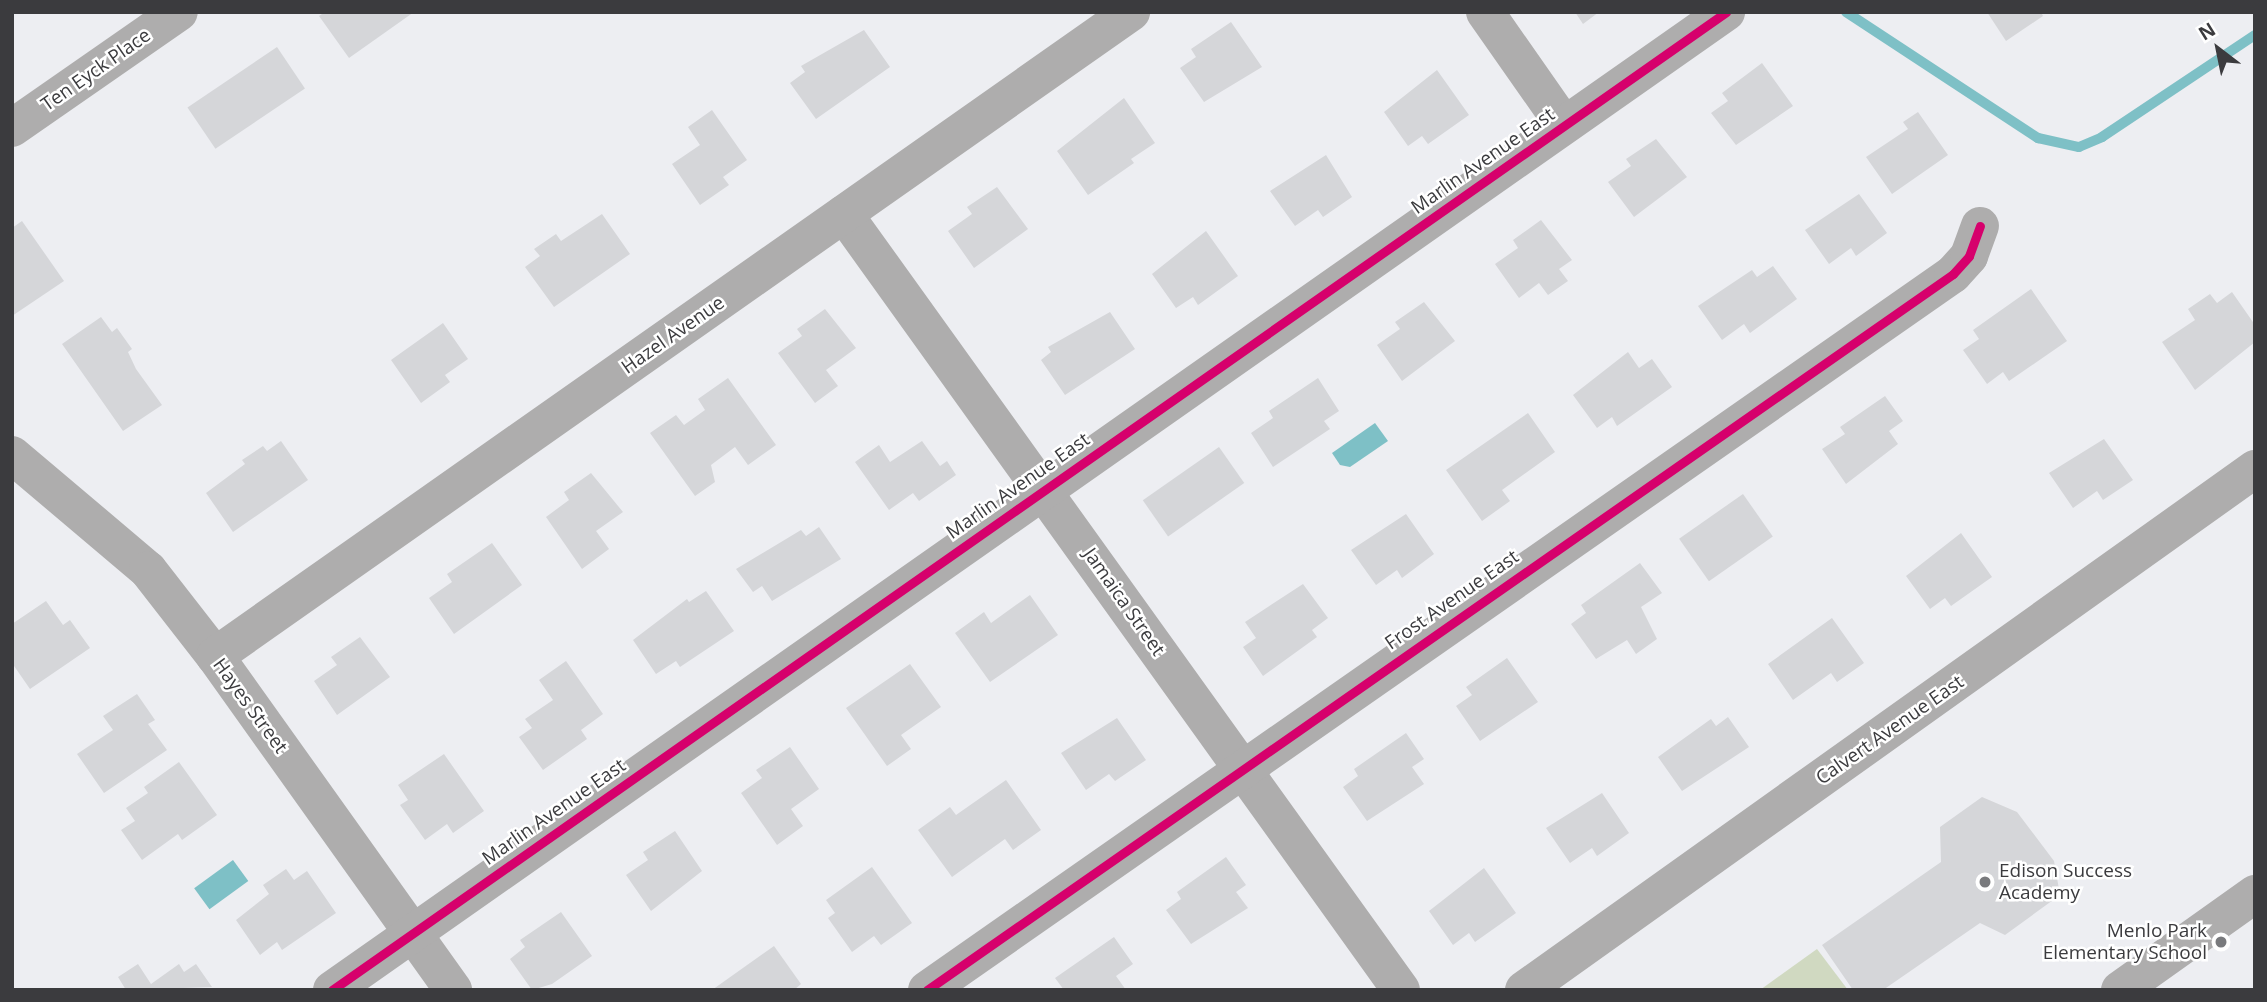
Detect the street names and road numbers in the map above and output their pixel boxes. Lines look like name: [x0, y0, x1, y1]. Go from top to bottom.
street label: Ten Eyck Place: [37, 24, 155, 116]
street label: Marlin Avenue East: [1407, 103, 1559, 219]
street label: Hazel Avenue: [617, 291, 729, 379]
street label: Marlin Avenue East: [942, 428, 1094, 544]
street label: Jamaica Street: [1078, 544, 1170, 660]
street label: Frost Avenue East: [1381, 545, 1523, 655]
street label: Hayes Street: [208, 654, 292, 758]
street label: Calvert Avenue East: [1812, 670, 1968, 790]
street label: Marlin Avenue East: [478, 754, 630, 870]

